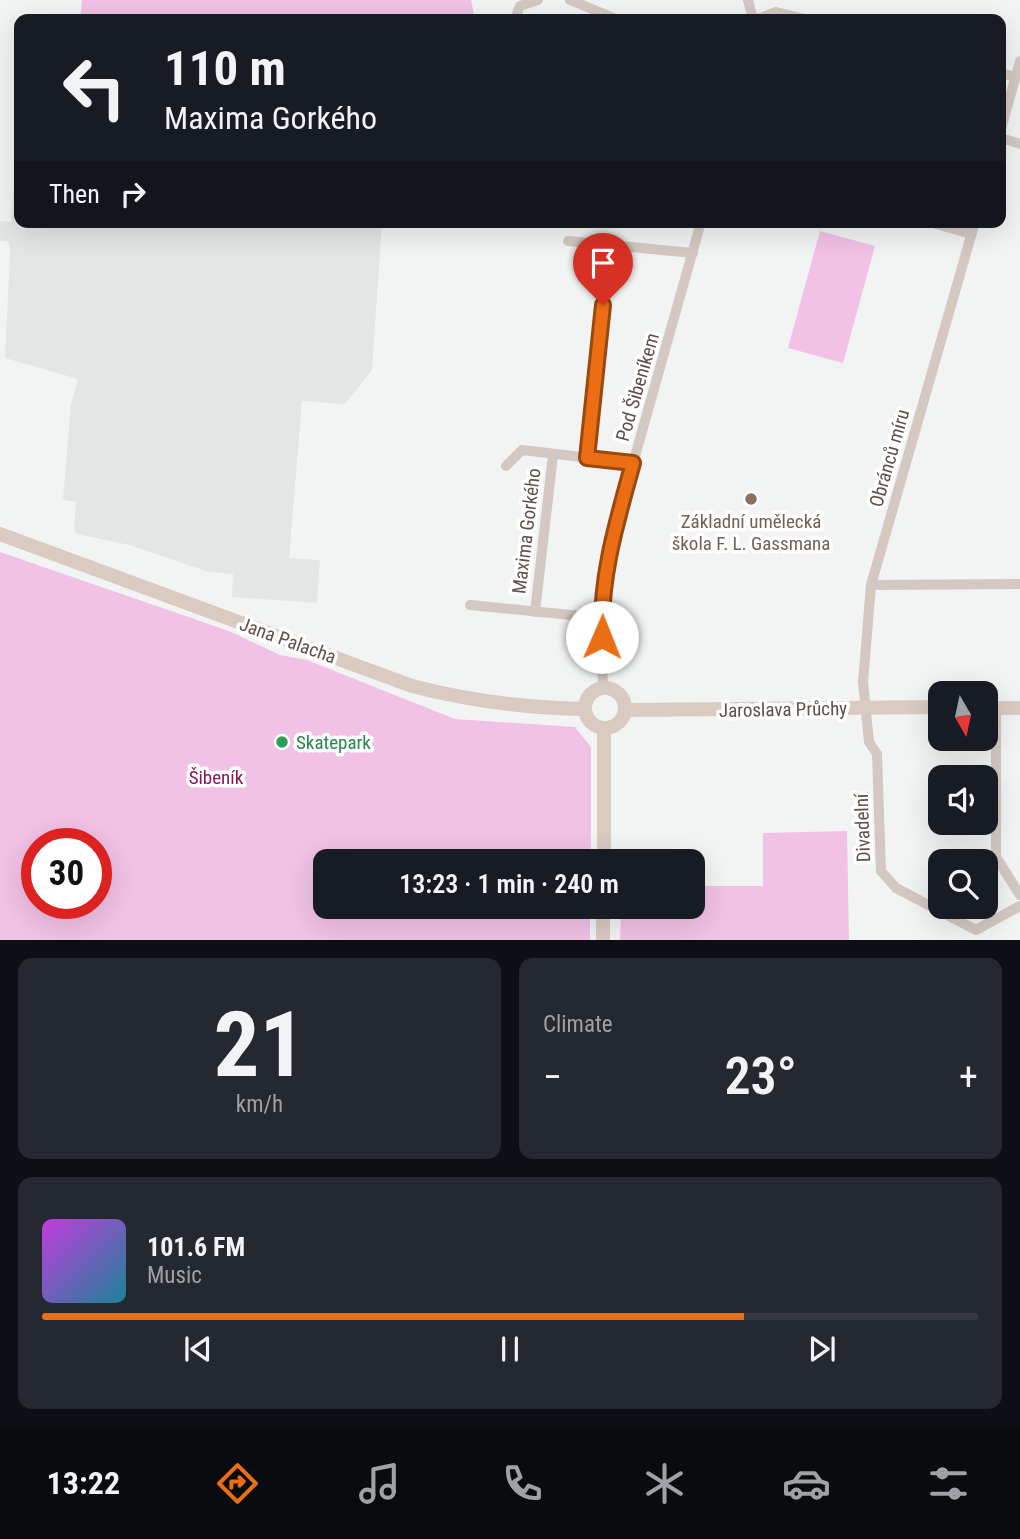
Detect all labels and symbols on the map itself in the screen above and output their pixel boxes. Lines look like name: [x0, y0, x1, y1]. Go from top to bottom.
pin: [573, 233, 633, 305]
street label: Pod Šibeníkem: [611, 330, 664, 444]
street label: Obránců míru: [865, 407, 914, 510]
street label: Maxima Gorkého: [507, 467, 546, 595]
marker: Základní umělecká škola F. L. Gassmana: [743, 491, 759, 507]
place label: Základní umělecká škola F. L. Gassmana: [672, 510, 830, 555]
position arrow: [565, 600, 639, 674]
street label: Jana Palacha: [236, 612, 339, 669]
north arrow: [928, 681, 998, 751]
street label: Jaroslava Průchy: [719, 697, 847, 722]
place label: Skatepark: [296, 731, 371, 754]
marker: Skatepark: [274, 734, 290, 750]
park label: Šibeník: [189, 766, 244, 789]
street label: Divadelní: [850, 792, 875, 863]
speed limit sign: 30: [21, 828, 112, 919]

